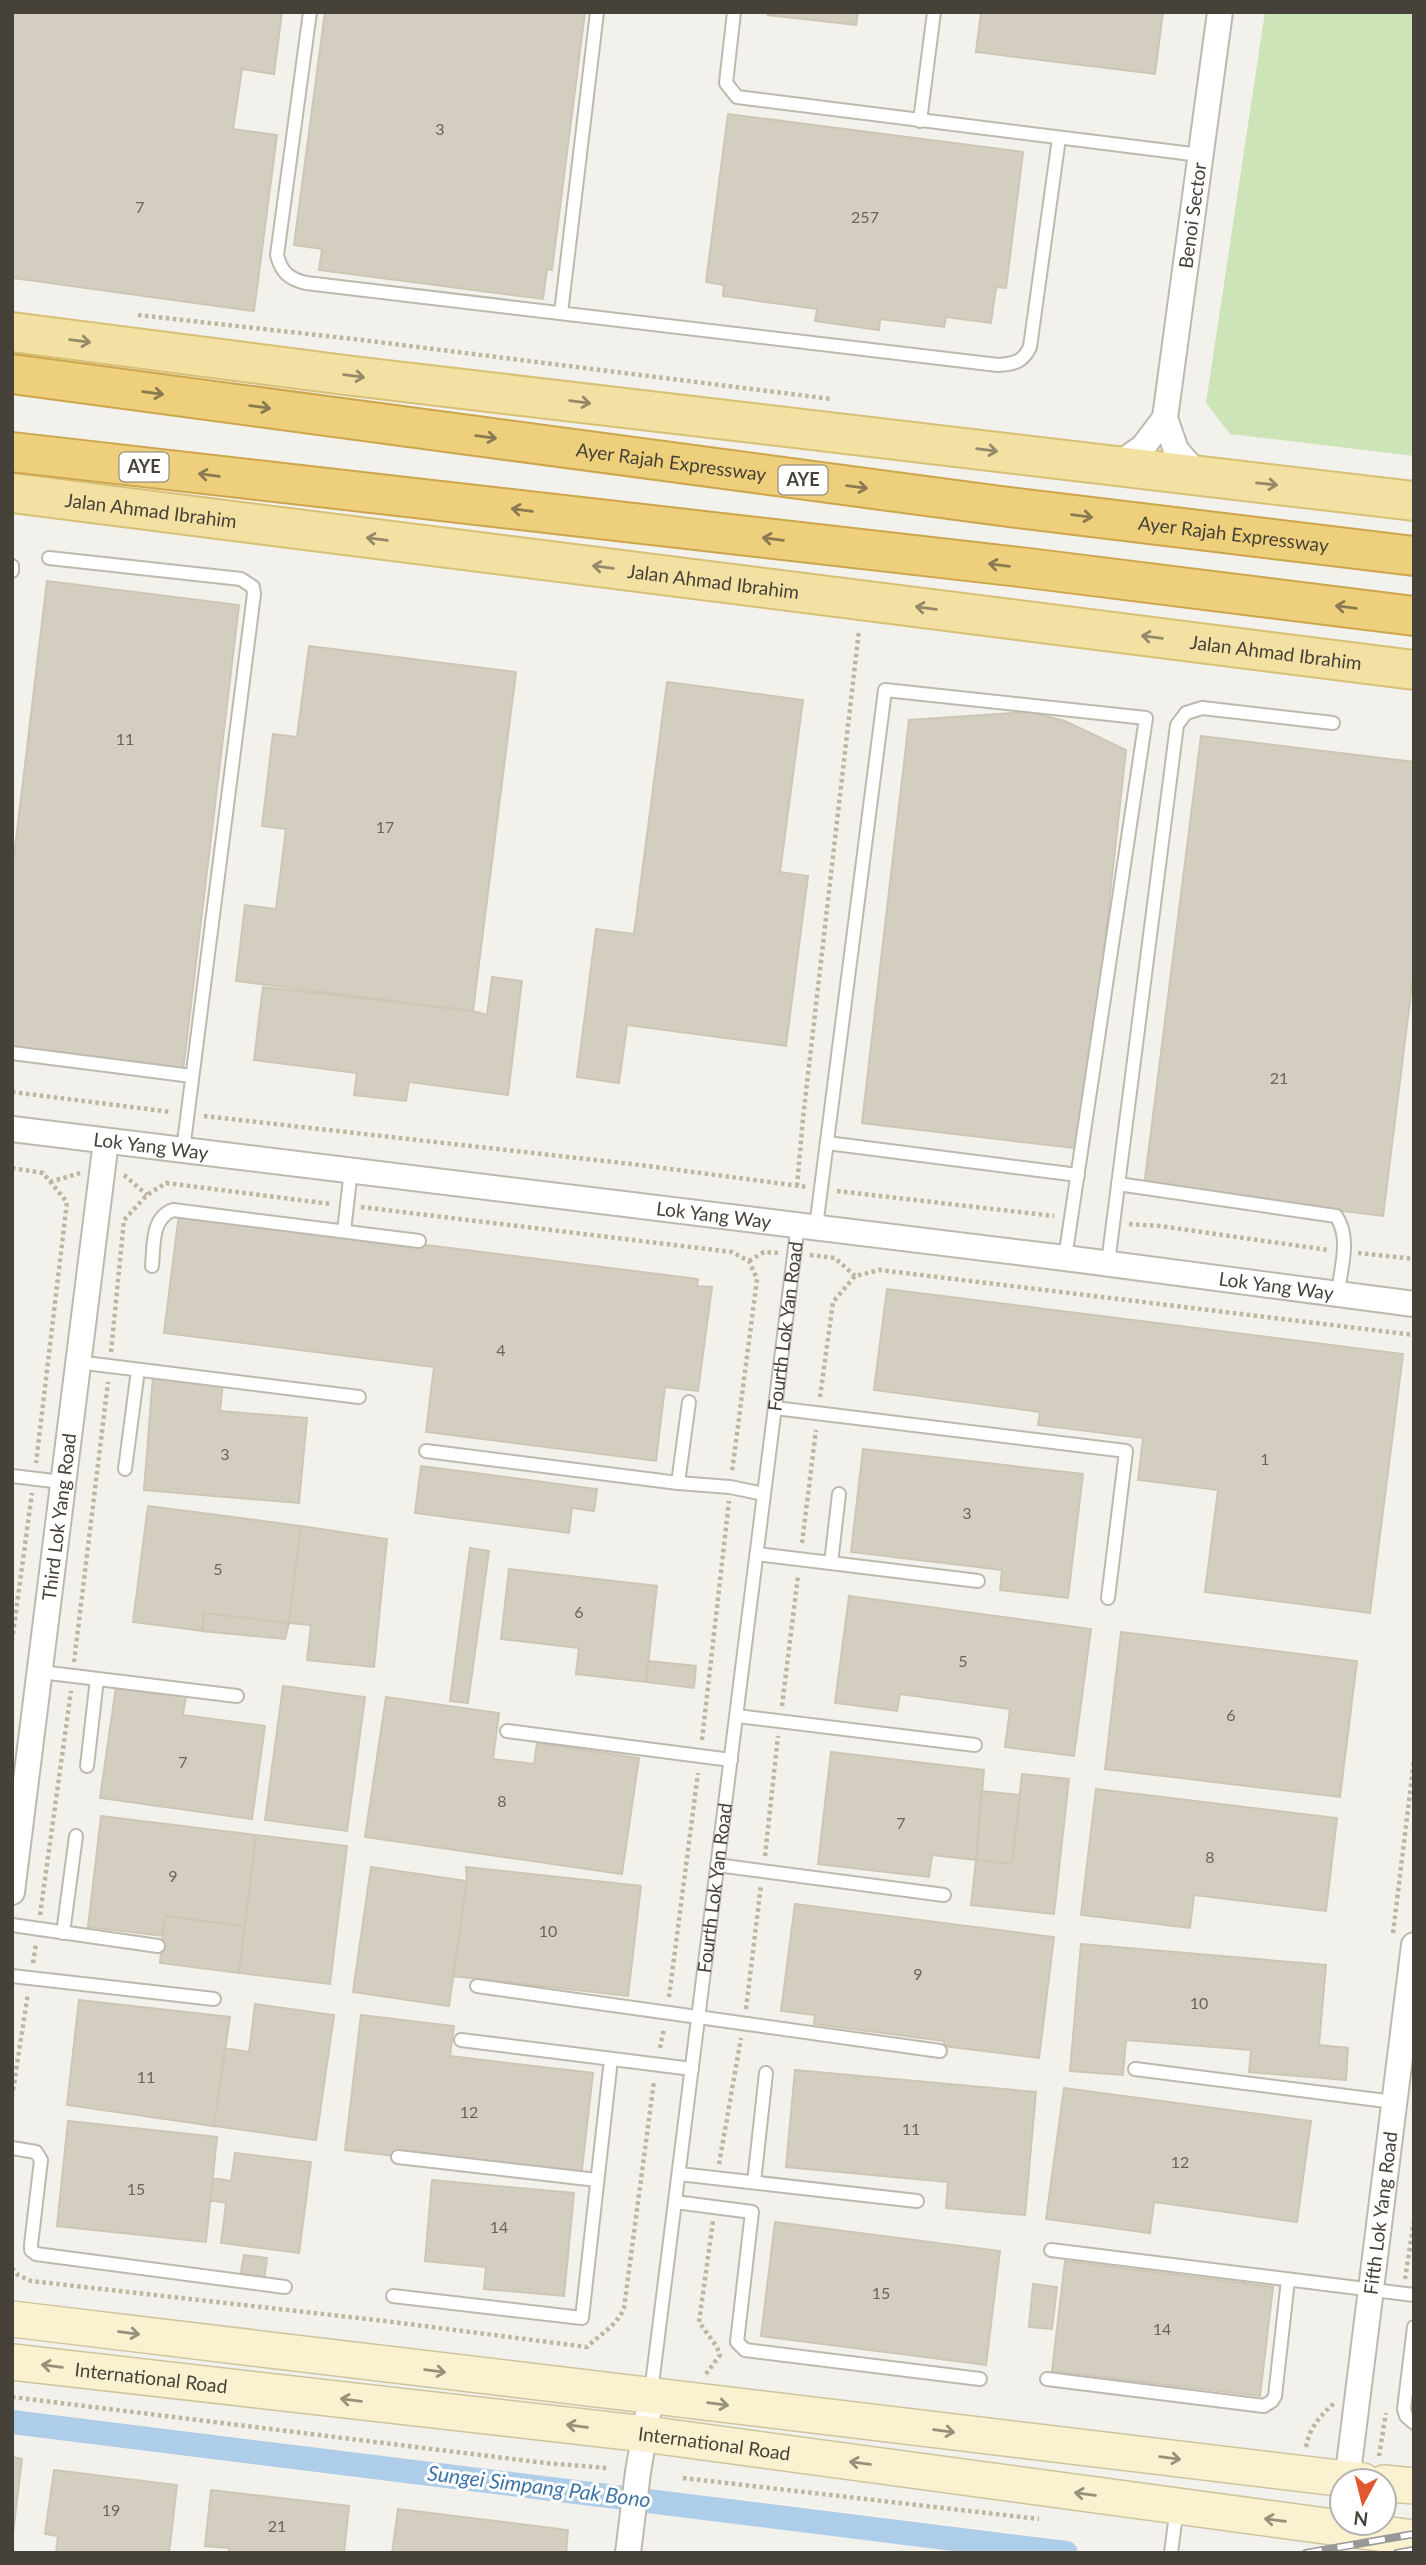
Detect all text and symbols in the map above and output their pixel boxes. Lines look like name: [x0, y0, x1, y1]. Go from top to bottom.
house number: 3: [435, 119, 445, 138]
street label: Benoi Sector: [1173, 161, 1211, 270]
house number: 7: [135, 197, 145, 216]
house number: 257: [851, 207, 879, 226]
one-way arrow: [68, 335, 91, 348]
one-way arrow: [342, 369, 365, 382]
one-way arrow: [141, 386, 164, 399]
one-way arrow: [568, 396, 591, 409]
one-way arrow: [248, 401, 271, 414]
one-way arrow: [474, 431, 496, 444]
street label: Ayer Rajah Expressway: [575, 437, 768, 486]
one-way arrow: [975, 443, 998, 456]
road number: AYE: [120, 452, 168, 481]
road number: AYE: [778, 466, 828, 494]
one-way arrow: [198, 468, 221, 481]
one-way arrow: [1255, 478, 1278, 491]
one-way arrow: [845, 481, 868, 494]
street label: Jalan Ahmad Ibrahim: [64, 488, 238, 532]
one-way arrow: [511, 503, 534, 516]
one-way arrow: [1071, 510, 1093, 523]
street label: Ayer Rajah Expressway: [1137, 511, 1330, 557]
one-way arrow: [366, 532, 389, 545]
one-way arrow: [762, 532, 784, 545]
one-way arrow: [988, 558, 1010, 571]
street label: Jalan Ahmad Ibrahim: [626, 559, 801, 603]
one-way arrow: [592, 561, 615, 574]
one-way arrow: [1335, 601, 1358, 614]
one-way arrow: [915, 602, 938, 615]
one-way arrow: [1141, 630, 1163, 643]
street label: Jalan Ahmad Ibrahim: [1189, 630, 1363, 674]
house number: 11: [116, 729, 134, 748]
house number: 17: [376, 817, 394, 836]
house number: 21: [1270, 1068, 1288, 1087]
street label: Lok Yang Way: [92, 1127, 210, 1164]
street label: Lok Yang Way: [655, 1196, 773, 1233]
street label: Fourth Lok Yan Road: [763, 1240, 807, 1413]
street label: Lok Yang Way: [1218, 1266, 1335, 1304]
house number: 4: [496, 1340, 506, 1359]
street label: Third Lok Yang Road: [37, 1432, 80, 1602]
house number: 3: [220, 1444, 230, 1463]
house number: 1: [1260, 1449, 1270, 1468]
house number: 3: [962, 1503, 972, 1522]
house number: 5: [213, 1559, 223, 1578]
house number: 6: [574, 1602, 584, 1621]
house number: 5: [958, 1651, 968, 1670]
house number: 6: [1226, 1705, 1236, 1724]
house number: 7: [178, 1752, 188, 1771]
house number: 8: [497, 1791, 507, 1810]
street label: Fourth Lok Yan Road: [692, 1802, 736, 1974]
house number: 7: [896, 1813, 906, 1832]
house number: 8: [1205, 1847, 1215, 1866]
house number: 9: [168, 1866, 178, 1885]
house number: 10: [539, 1921, 557, 1940]
house number: 9: [913, 1964, 923, 1983]
house number: 10: [1190, 1993, 1208, 2012]
house number: 11: [137, 2067, 155, 2086]
house number: 12: [460, 2102, 478, 2121]
house number: 11: [902, 2119, 920, 2138]
street label: Fifth Lok Yang Road: [1358, 2130, 1402, 2296]
house number: 12: [1171, 2152, 1189, 2171]
house number: 15: [127, 2179, 145, 2198]
house number: 14: [490, 2217, 508, 2236]
house number: 15: [872, 2283, 890, 2302]
house number: 14: [1153, 2319, 1171, 2338]
one-way arrow: [117, 2327, 139, 2340]
street label: International Road: [74, 2357, 229, 2397]
one-way arrow: [41, 2360, 64, 2373]
one-way arrow: [423, 2364, 446, 2377]
one-way arrow: [340, 2394, 363, 2407]
one-way arrow: [707, 2398, 729, 2411]
one-way arrow: [566, 2419, 589, 2432]
street label: International Road: [637, 2421, 792, 2465]
one-way arrow: [933, 2425, 955, 2438]
one-way arrow: [1158, 2452, 1181, 2465]
one-way arrow: [849, 2457, 872, 2470]
water label: Sungei Simpang Pak Bono: [426, 2459, 652, 2512]
north arrow: [1328, 2467, 1398, 2537]
one-way arrow: [1074, 2488, 1097, 2501]
house number: 19: [102, 2500, 120, 2519]
text: N: [1352, 2507, 1370, 2532]
one-way arrow: [1264, 2514, 1286, 2527]
house number: 21: [268, 2516, 286, 2535]

